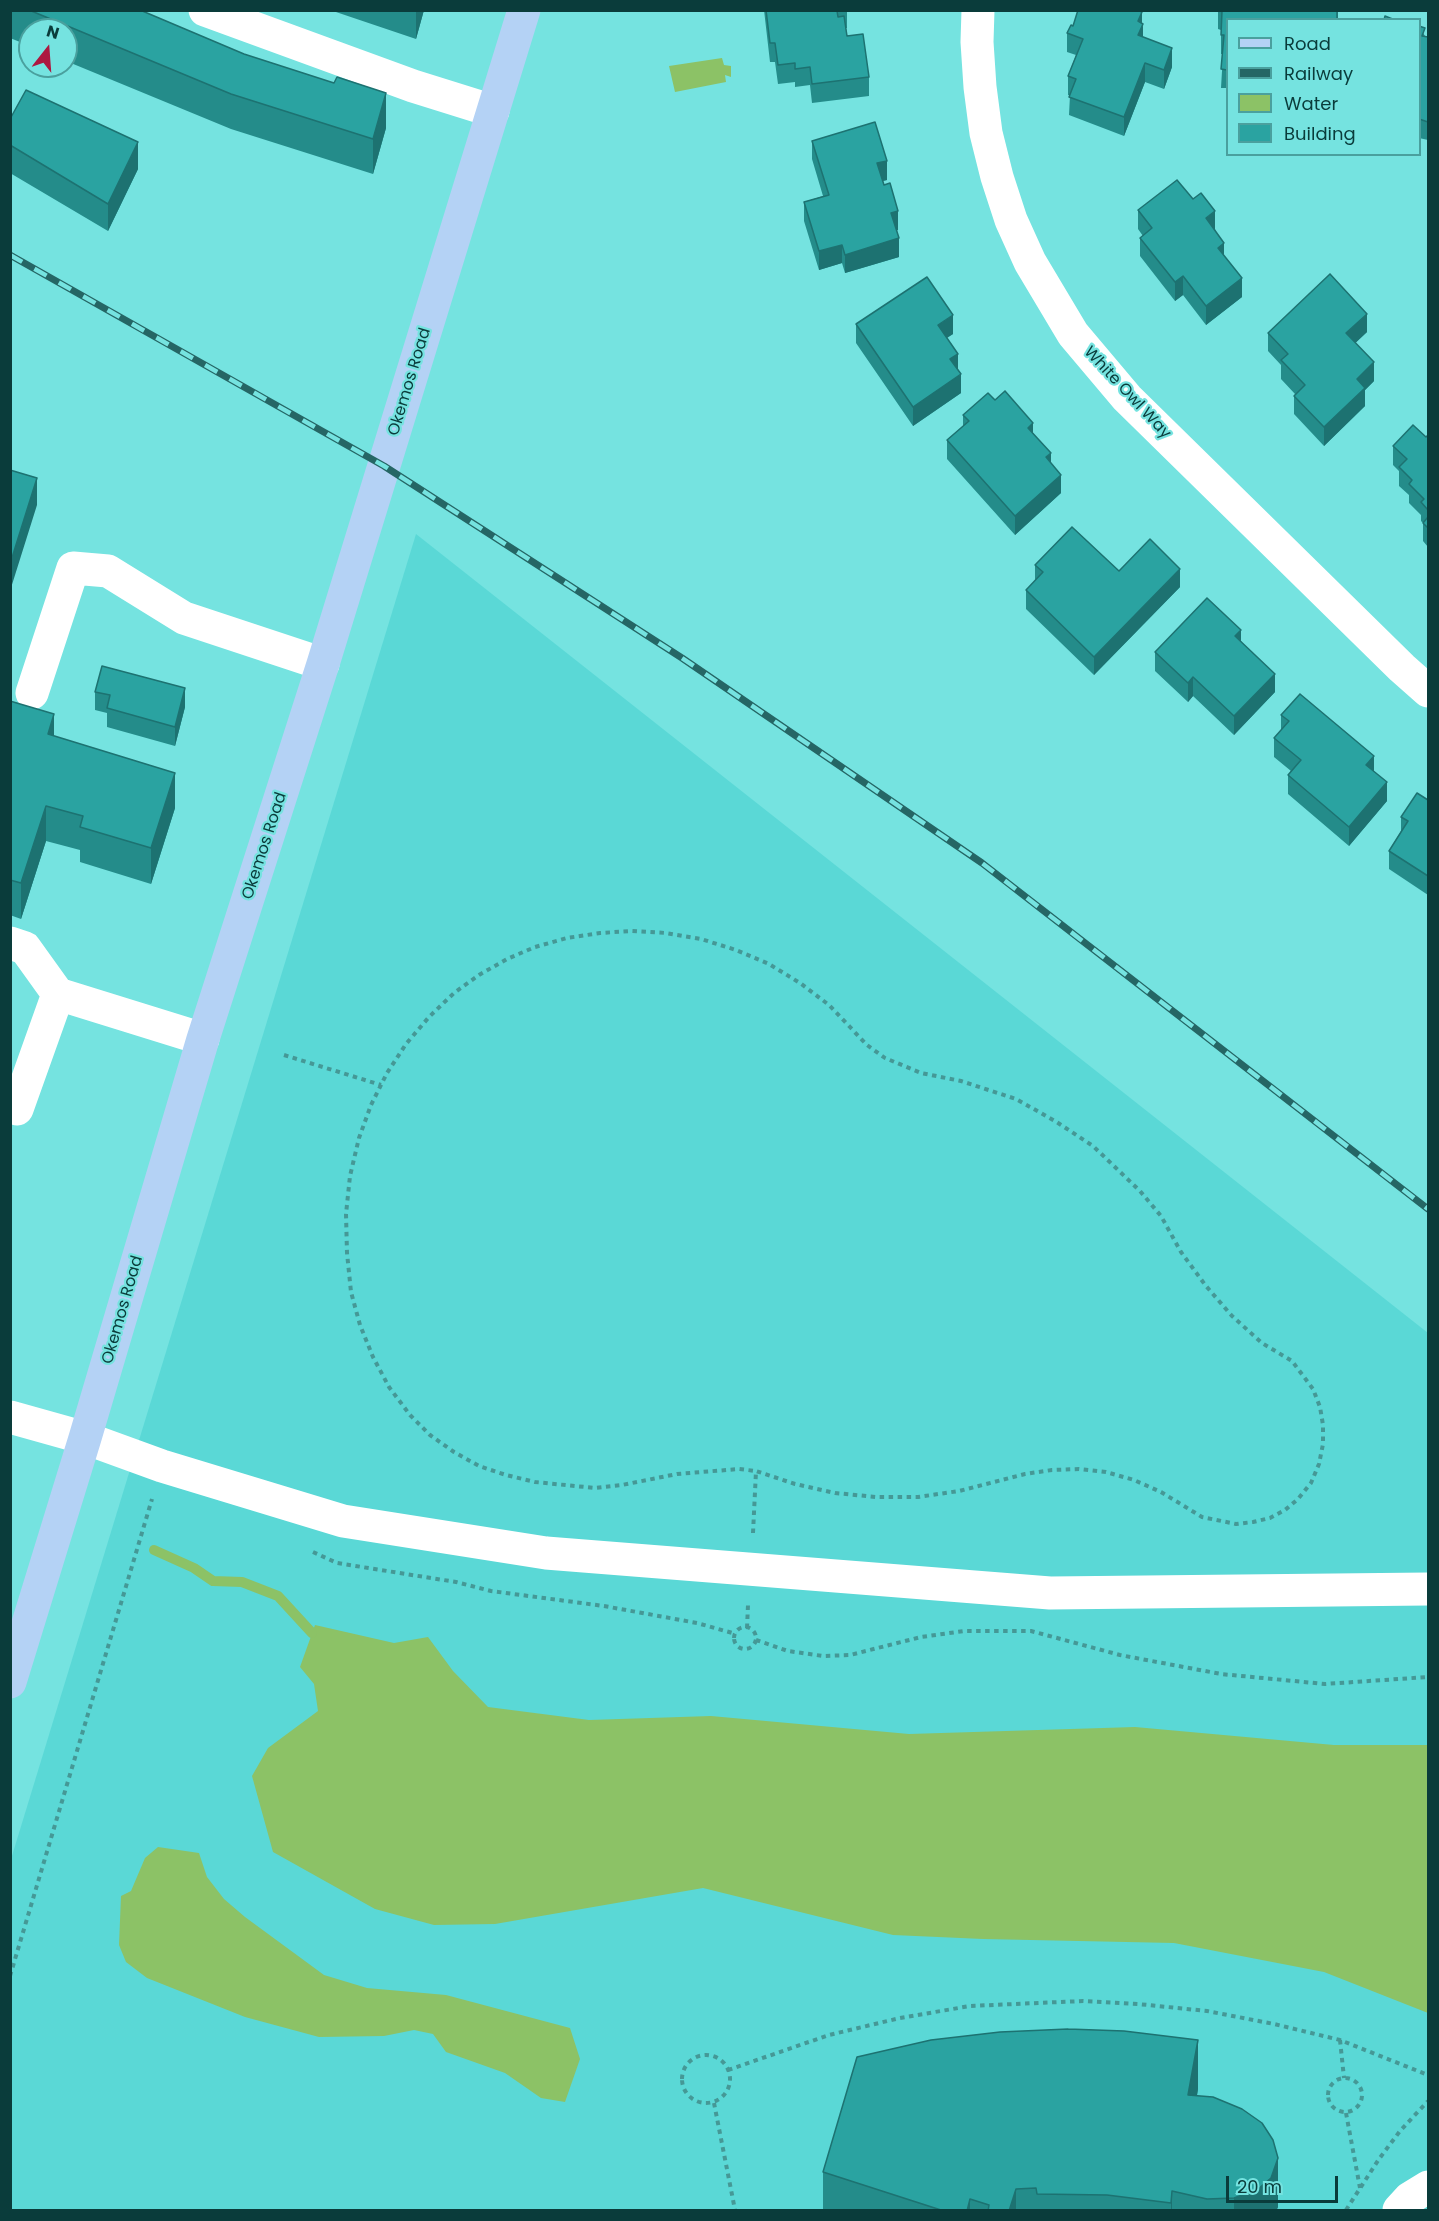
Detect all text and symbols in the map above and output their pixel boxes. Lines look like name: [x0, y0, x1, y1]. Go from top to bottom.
north arrow: [18, 18, 78, 78]
legend: [1226, 18, 1421, 156]
text: N: [44, 19, 62, 45]
text: Road: [1284, 31, 1331, 56]
text: Railway: [1284, 61, 1353, 86]
text: Water: [1284, 91, 1338, 116]
text: Building: [1284, 121, 1356, 146]
street label: Okemos Road: [384, 326, 436, 438]
street label: White Owl Way: [1079, 343, 1175, 443]
street label: Okemos Road: [239, 790, 291, 902]
street label: Okemos Road: [98, 1254, 148, 1366]
scale bar: [1229, 2164, 1342, 2202]
text: 20 m: [1237, 2174, 1282, 2199]

